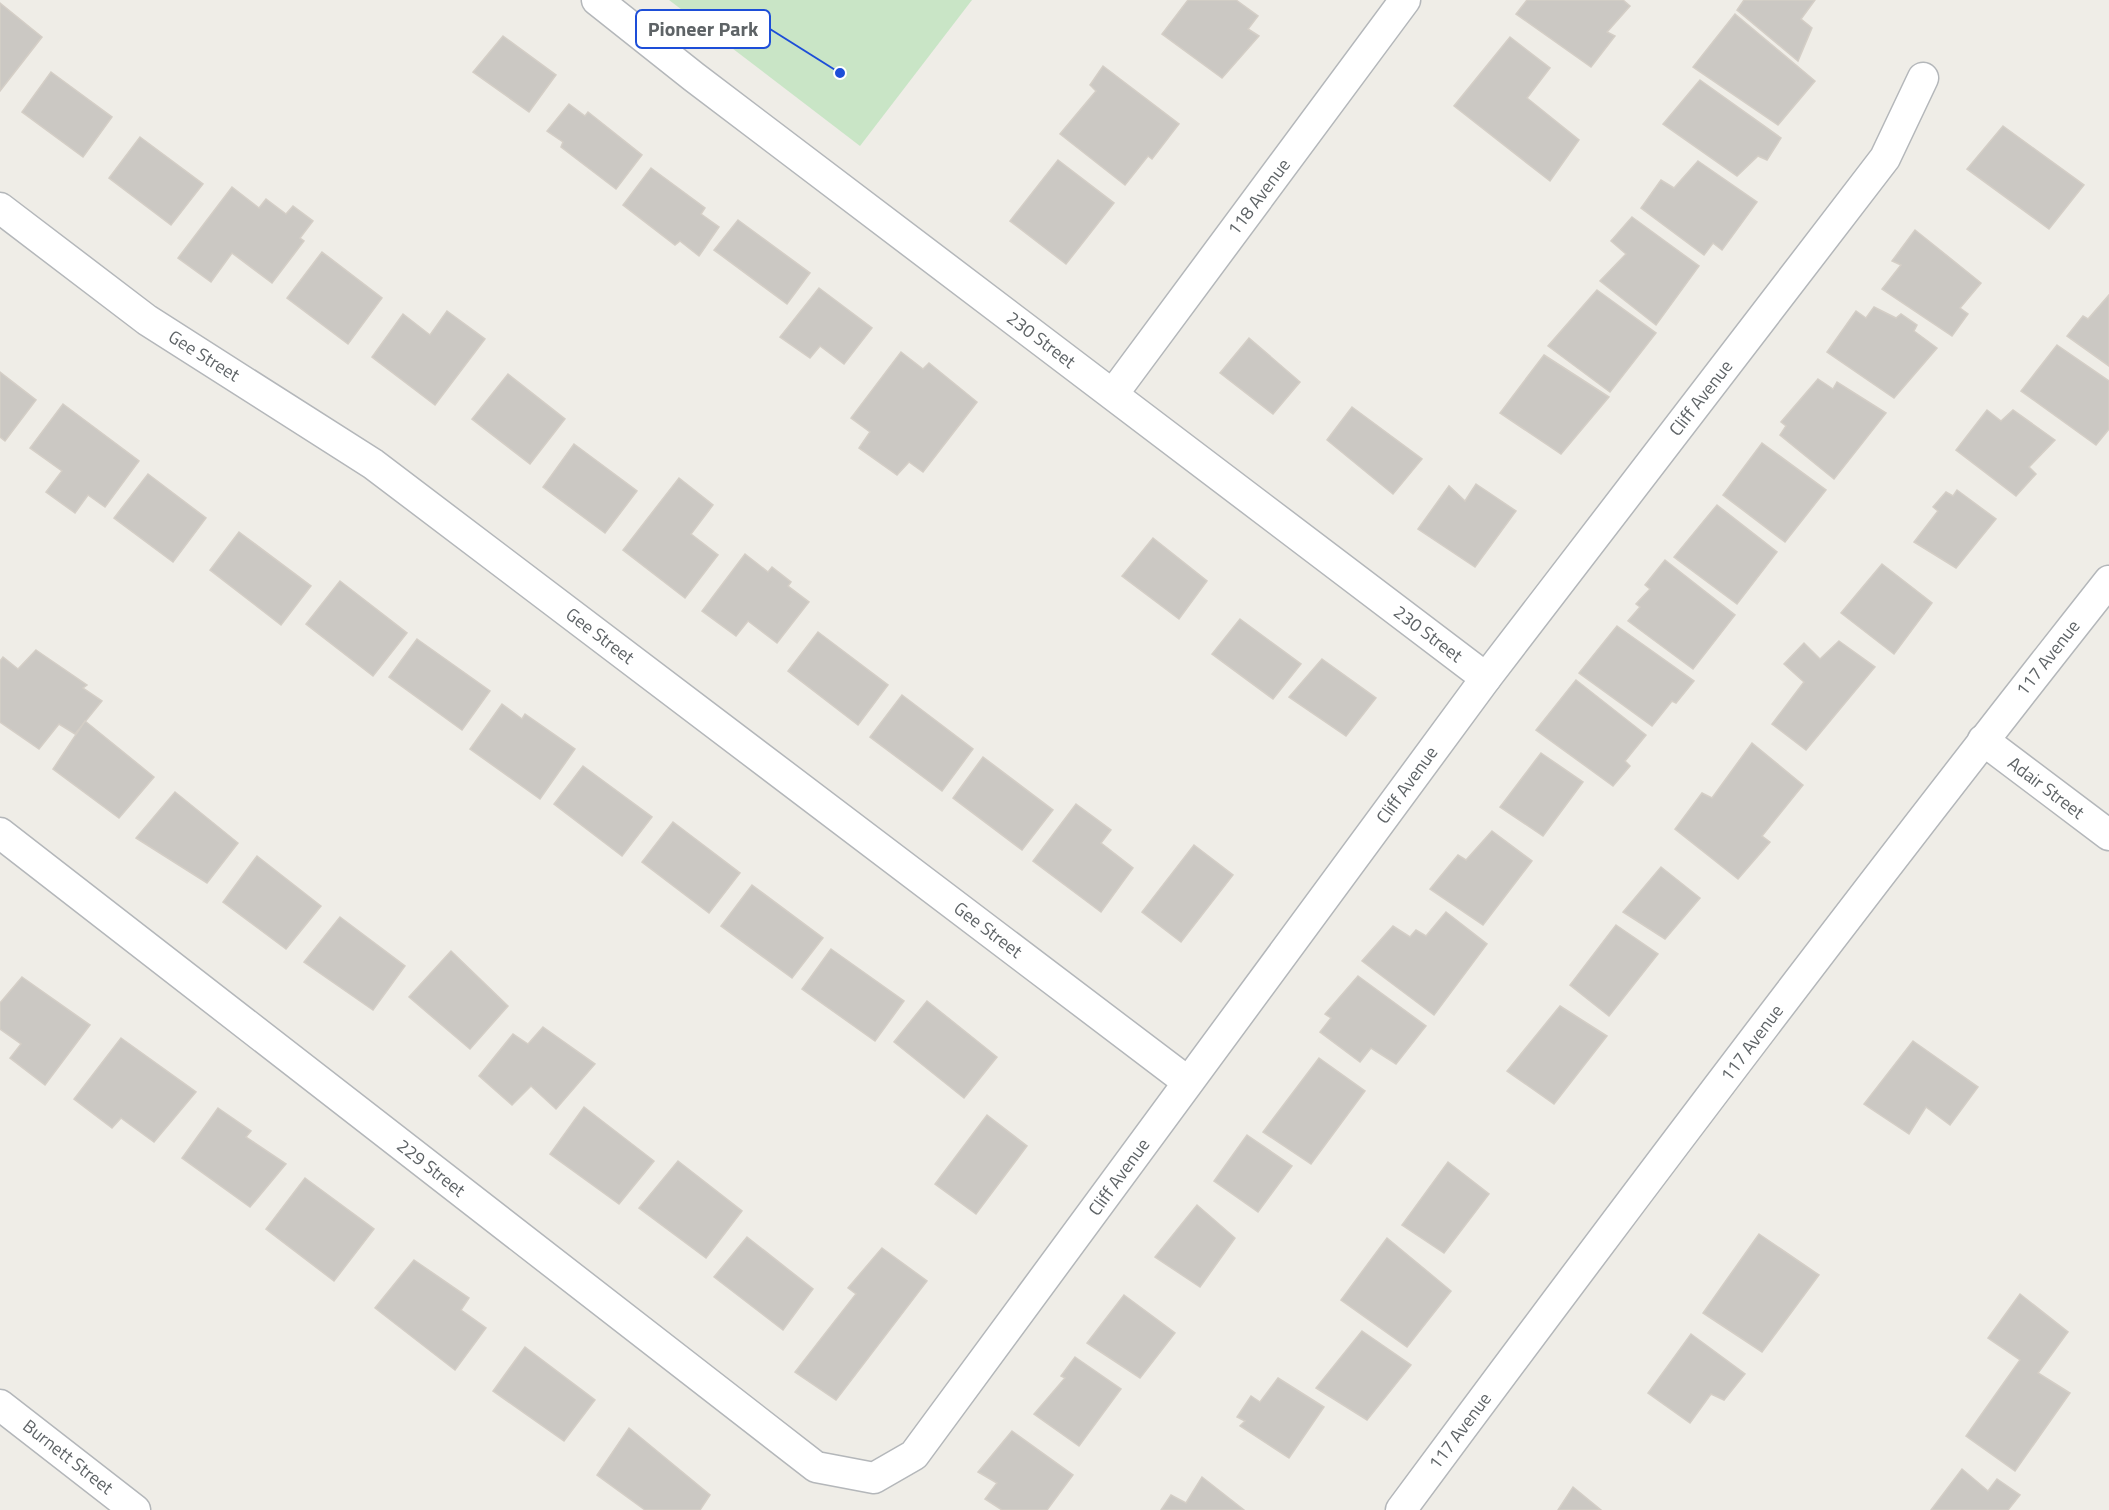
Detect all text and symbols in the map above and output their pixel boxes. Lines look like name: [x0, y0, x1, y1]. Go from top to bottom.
callout: Pioneer Park: [636, 10, 770, 48]
text: Pioneer Park: [648, 13, 759, 44]
street label: 118 Avenue: [1221, 152, 1297, 241]
street label: 230 Street: [1001, 305, 1082, 375]
street label: Gee Street: [163, 323, 246, 388]
street label: Cliff Avenue: [1662, 354, 1739, 441]
street label: 230 Street: [1388, 599, 1469, 669]
street label: Gee Street: [560, 601, 641, 671]
street label: 117 Avenue: [2009, 614, 2086, 702]
street label: Cliff Avenue: [1369, 740, 1444, 829]
street label: Adair Street: [2002, 750, 2091, 826]
street label: Gee Street: [948, 895, 1029, 965]
street label: 117 Avenue: [1714, 998, 1790, 1087]
street label: 229 Street: [391, 1132, 472, 1203]
street label: Cliff Avenue: [1081, 1132, 1156, 1221]
street label: 117 Avenue: [1422, 1386, 1498, 1475]
street label: Burnett Street: [17, 1413, 120, 1501]

